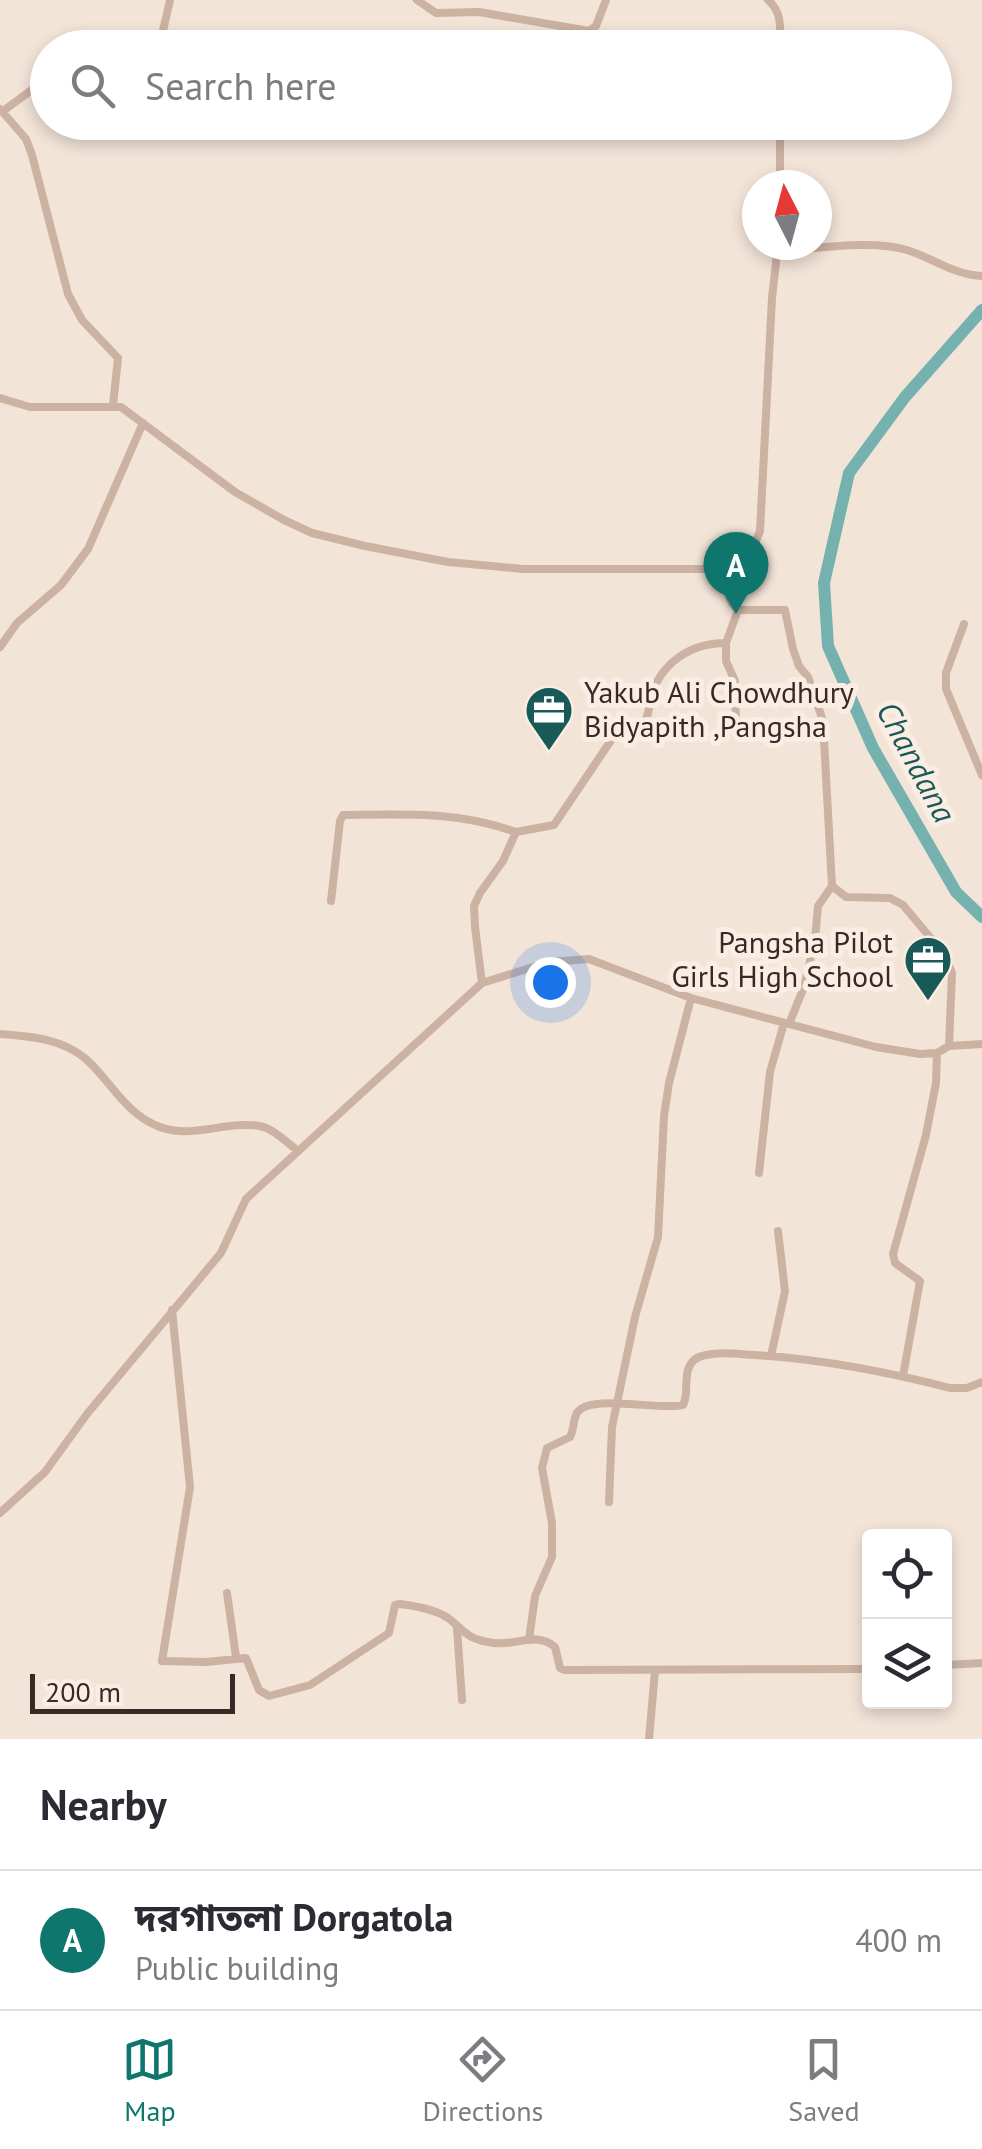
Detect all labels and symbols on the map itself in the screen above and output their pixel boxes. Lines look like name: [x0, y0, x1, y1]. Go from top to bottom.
north arrow: [742, 170, 832, 260]
pin: A: [704, 532, 768, 614]
place label: Yakub Ali Chowdhury Bidyapith ,Pangsha: [584, 672, 854, 745]
office icon: Yakub Ali Chowdhury Bidyapith ,Pangsha: [523, 684, 575, 752]
water label: Chandana: [868, 694, 966, 829]
place label: Pangsha Pilot Girls High School: [671, 922, 893, 995]
office icon: Pangsha Pilot Girls High School: [902, 934, 954, 1002]
your location: [525, 957, 576, 1008]
scale bar: [30, 1669, 235, 1714]

